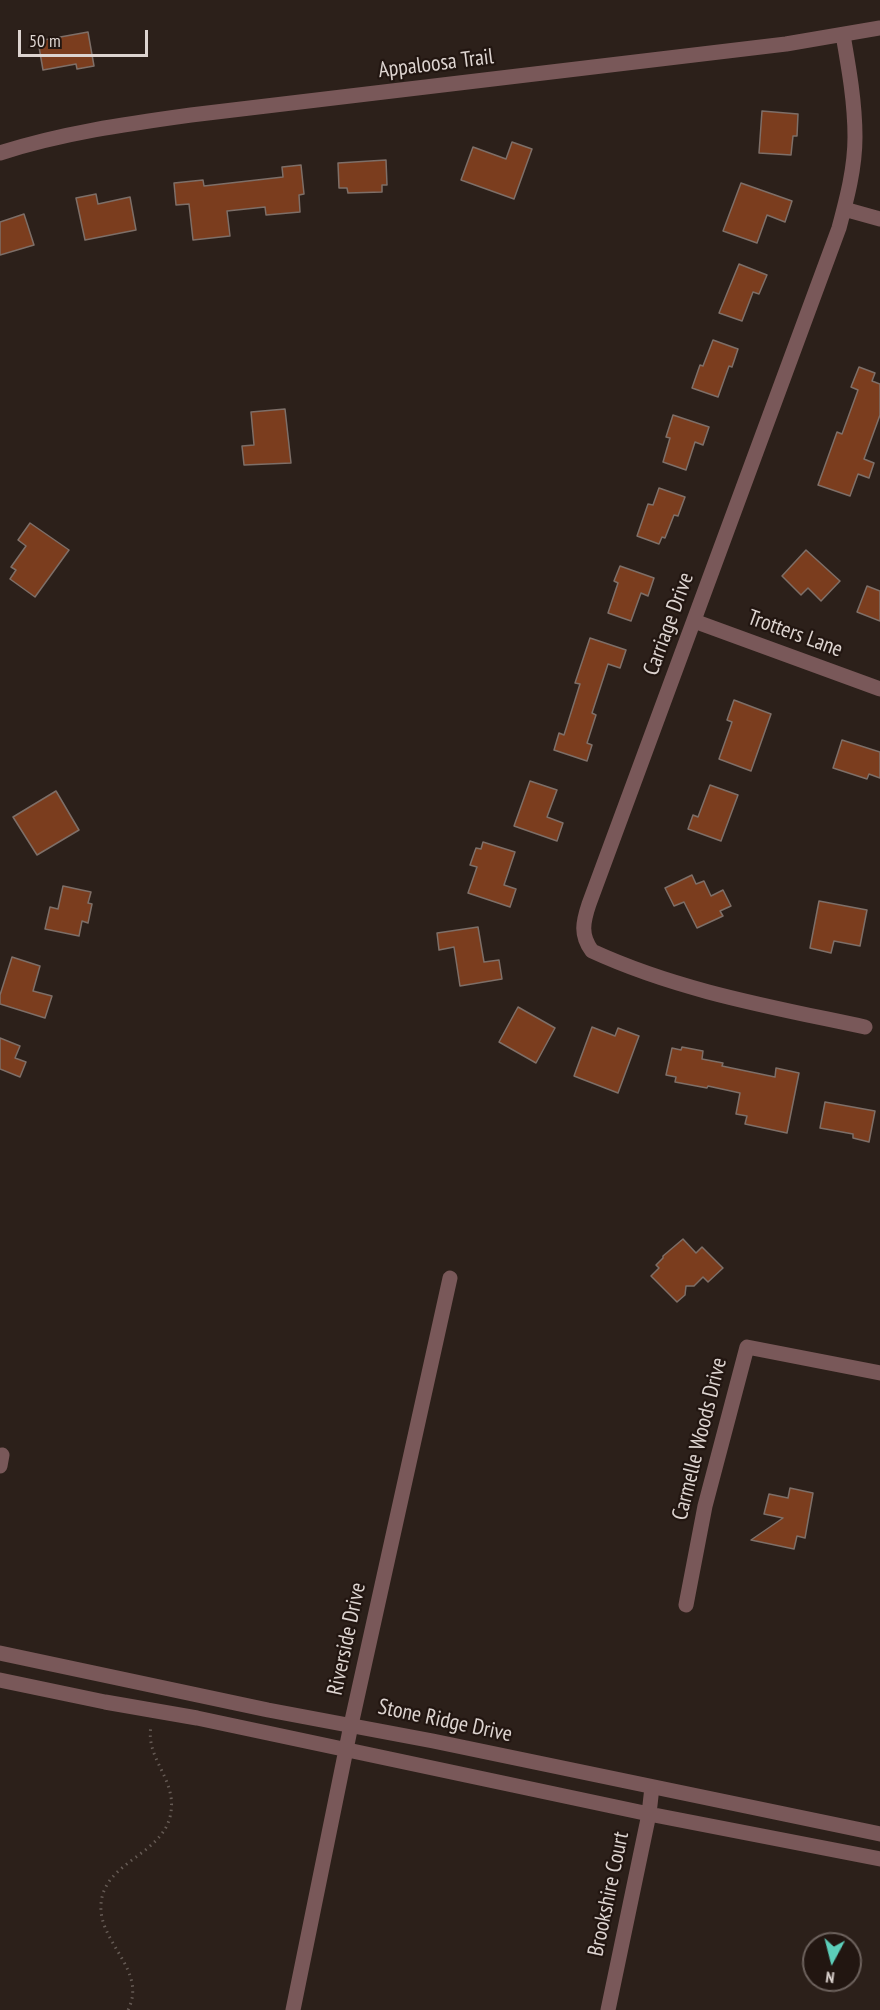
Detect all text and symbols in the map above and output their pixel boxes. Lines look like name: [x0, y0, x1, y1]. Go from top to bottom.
scale bar: [21, 18, 152, 56]
text: 50 m: [29, 29, 61, 52]
street label: Appaloosa Trail: [377, 44, 495, 84]
street label: Carriage Drive: [638, 569, 700, 679]
street label: Trotters Lane: [744, 605, 846, 663]
street label: Carmelle Woods Drive: [667, 1355, 733, 1523]
street label: Riverside Drive: [322, 1580, 372, 1698]
street label: Stone Ridge Drive: [376, 1694, 514, 1748]
street label: Brookshire Court: [583, 1829, 635, 1959]
north arrow: [802, 1932, 862, 1992]
text: N: [825, 1967, 836, 1988]

